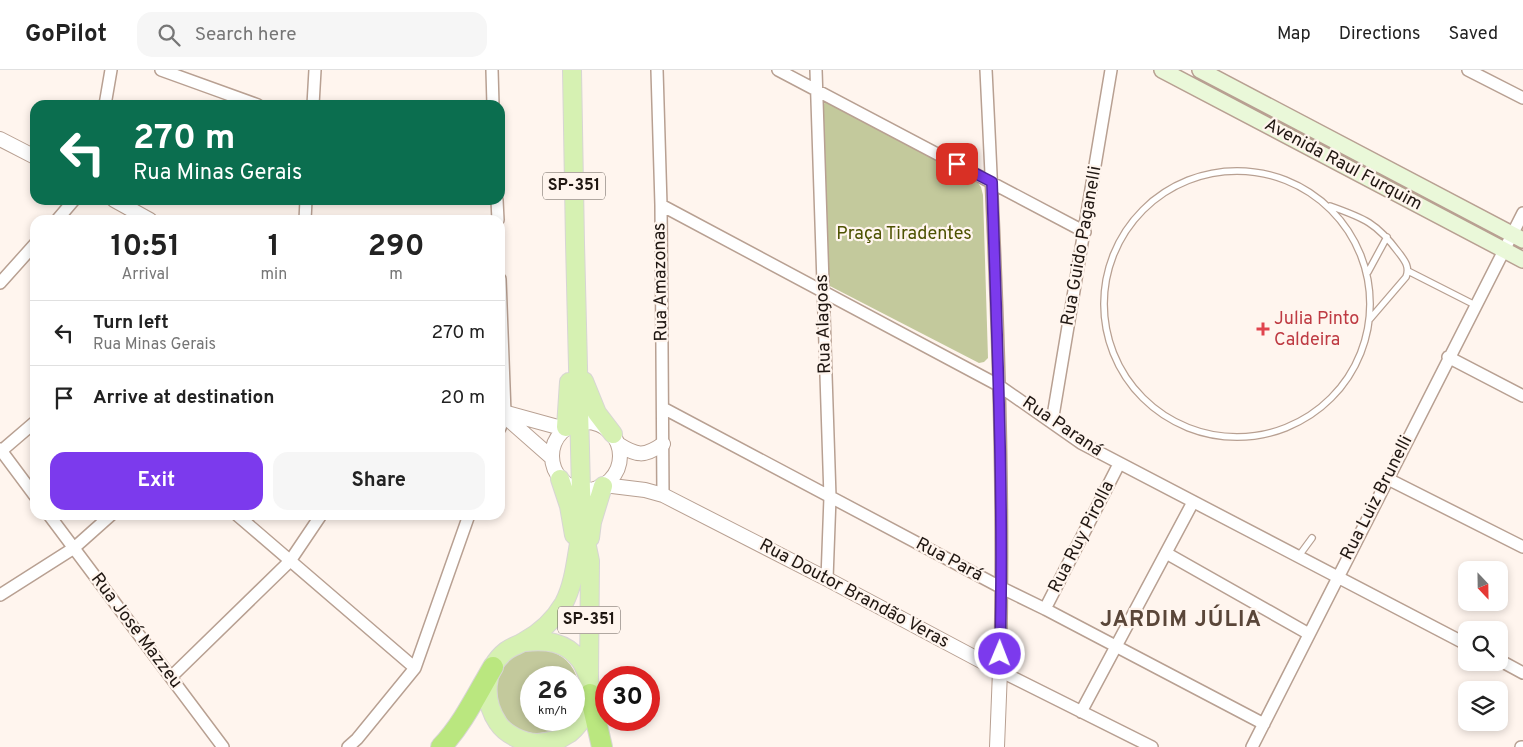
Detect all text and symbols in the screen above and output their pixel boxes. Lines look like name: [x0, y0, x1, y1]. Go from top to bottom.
search box: [137, 12, 487, 57]
text: GoPilot: [25, 20, 107, 50]
icon: search: [155, 21, 183, 49]
text: Search here: [195, 23, 296, 47]
text: Map: [1277, 23, 1311, 46]
text: Directions: [1339, 23, 1421, 46]
text: Saved: [1449, 23, 1498, 46]
street label: Avenida Raul Furquim: [1260, 114, 1426, 216]
text: 270 m: [133, 117, 235, 161]
icon: left: [50, 120, 115, 185]
pin: [936, 143, 978, 185]
icon: arrive: [943, 150, 971, 178]
text: Rua Minas Gerais: [133, 160, 302, 187]
street label: Rua Guido Paganelli: [1057, 164, 1107, 328]
road number: SP-351: [543, 172, 605, 200]
street label: Rua Amazonas: [648, 222, 674, 342]
park label: Praça Tiradentes: [836, 223, 972, 246]
text: 10:51: [111, 229, 180, 266]
text: 1: [268, 229, 280, 266]
text: 290: [368, 229, 424, 266]
text: Arrival: [121, 265, 169, 285]
text: min: [261, 265, 287, 285]
text: m: [389, 265, 403, 285]
street label: Rua Alagoas: [811, 274, 837, 374]
place label: Julia Pinto Caldeira: [1274, 308, 1359, 352]
text: Turn left: [93, 311, 169, 335]
icon: left: [50, 319, 78, 347]
text: 270 m: [431, 321, 485, 345]
marker: Julia Pinto Caldeira: [1256, 322, 1270, 336]
text: Rua Minas Gerais: [93, 335, 216, 355]
icon: arrive: [50, 384, 78, 412]
text: Arrive at destination: [93, 386, 274, 410]
text: 20 m: [441, 386, 485, 410]
street label: Rua Paraná: [1017, 392, 1107, 462]
street label: Rua Luiz Brunelli: [1336, 432, 1418, 564]
button: Exit: [50, 452, 263, 510]
button: Share: [273, 452, 485, 510]
street label: Rua Ruy Pirolla: [1044, 477, 1120, 597]
street label: Rua Pará: [911, 533, 987, 587]
street label: Rua Doutor Brandão Veras: [755, 534, 953, 654]
north arrow: [1458, 561, 1508, 611]
map controls: [1458, 561, 1508, 731]
street label: Rua José Mazzeu: [85, 569, 187, 693]
district label: JARDIM JÚLIA: [1100, 604, 1262, 634]
road number: SP-351: [558, 606, 620, 634]
button: search: [1458, 621, 1508, 671]
position arrow: [973, 627, 1025, 679]
speed limit sign: 30: [595, 666, 660, 731]
text: 26: [537, 676, 568, 708]
button: layers: [1458, 681, 1508, 731]
text: km/h: [538, 703, 567, 719]

